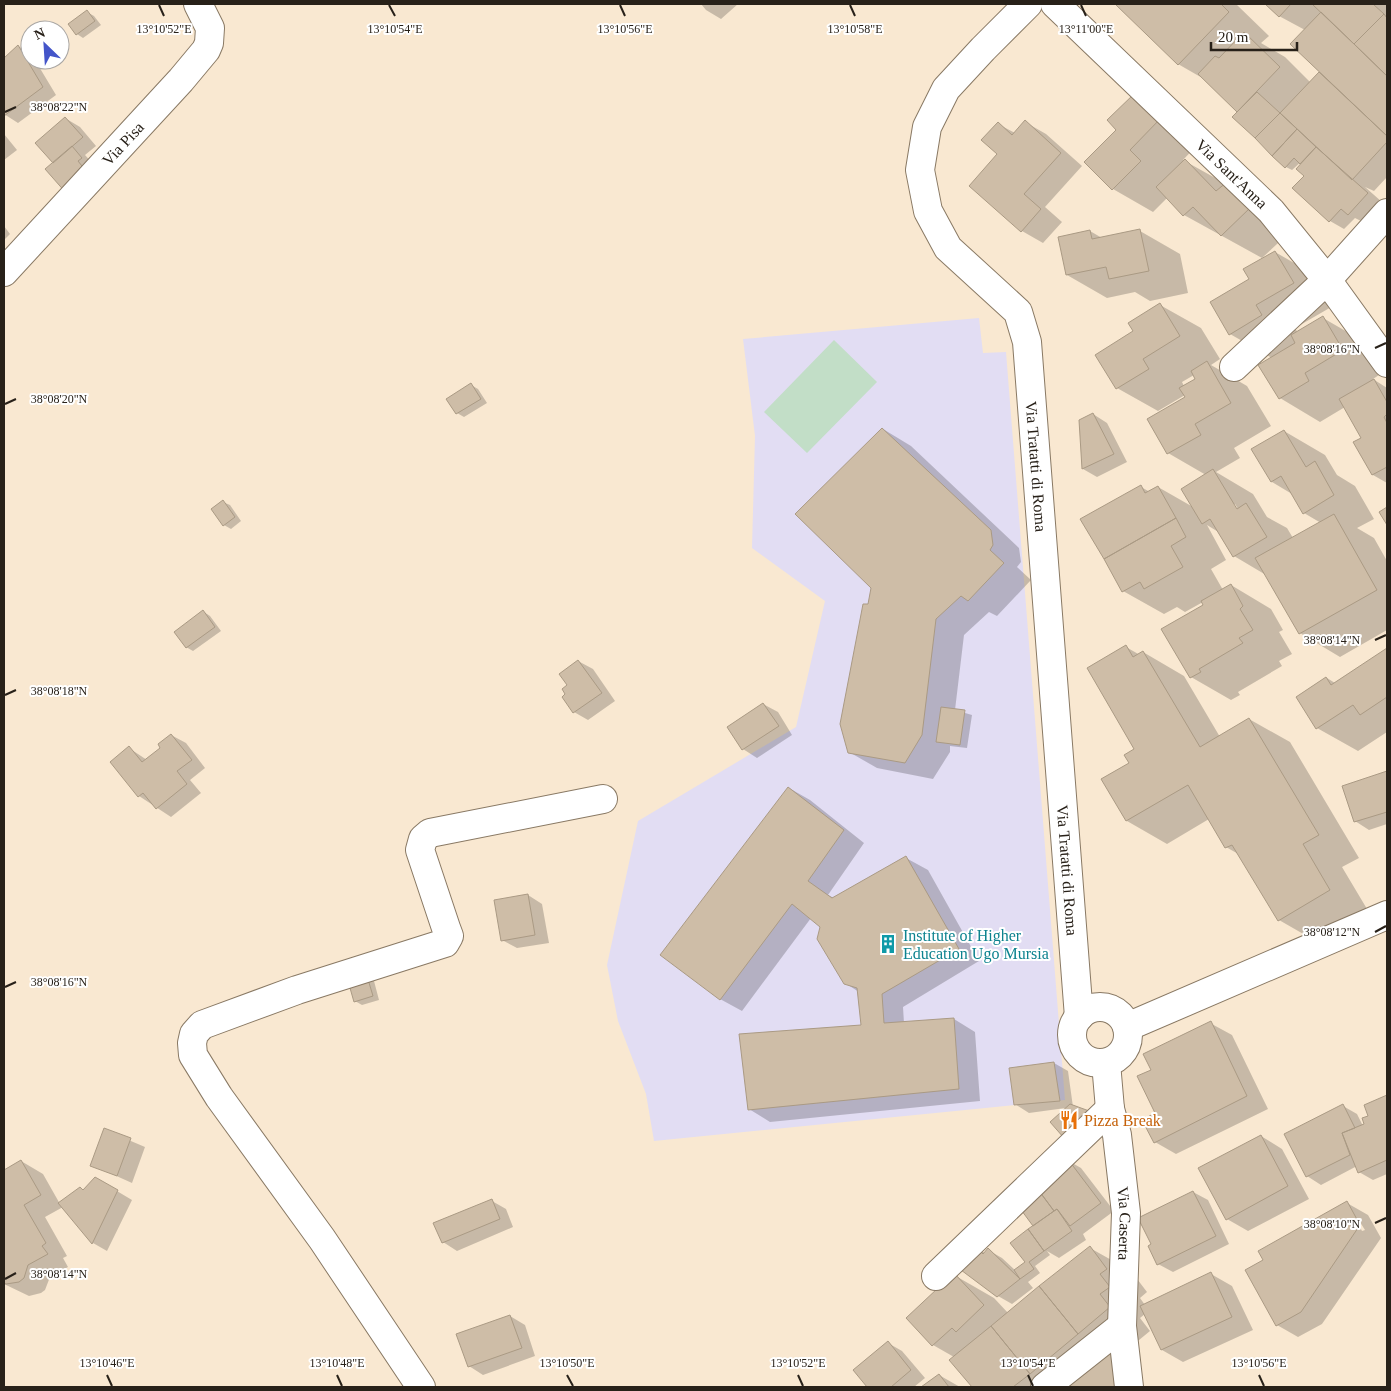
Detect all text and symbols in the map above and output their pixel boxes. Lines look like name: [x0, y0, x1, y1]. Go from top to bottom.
north arrow: [20, 20, 70, 70]
scale bar: [1211, 20, 1297, 52]
text: 13°10'52"E: [136, 22, 192, 36]
text: 13°10'54"E: [367, 22, 423, 36]
text: 13°10'56"E: [597, 22, 653, 36]
text: 13°10'58"E: [827, 22, 883, 36]
text: 13°11'00"E: [1059, 22, 1113, 36]
text: N: [32, 25, 47, 43]
text: 20 m: [1218, 29, 1249, 45]
text: 38°08'22"N: [31, 100, 88, 114]
street label: Via Pisa: [98, 118, 147, 169]
street label: Via Sant'Anna: [1193, 135, 1271, 212]
text: 38°08'16"N: [1304, 342, 1361, 356]
text: 38°08'20"N: [31, 392, 88, 406]
street label: Via Tratatti di Roma: [1023, 400, 1050, 532]
text: 38°08'14"N: [1304, 633, 1361, 647]
text: 38°08'18"N: [31, 684, 88, 698]
street label: Via Tratatti di Roma: [1054, 804, 1081, 936]
text: 38°08'12"N: [1304, 925, 1361, 939]
place label: Institute of Higher Education Ugo Mursia: [903, 927, 1049, 963]
building icon: Institute of Higher Education Ugo Mursia: [877, 933, 899, 955]
text: 38°08'16"N: [31, 975, 88, 989]
restaurant icon: Pizza Break: [1058, 1109, 1080, 1131]
place label: Pizza Break: [1084, 1112, 1161, 1129]
street label: Via Caserta: [1114, 1185, 1135, 1261]
text: 38°08'10"N: [1304, 1217, 1361, 1231]
text: 38°08'14"N: [31, 1267, 88, 1281]
text: 13°10'46"E: [79, 1356, 135, 1370]
text: 13°10'48"E: [309, 1356, 365, 1370]
text: 13°10'50"E: [539, 1356, 595, 1370]
text: 13°10'52"E: [770, 1356, 826, 1370]
text: 13°10'54"E: [1000, 1356, 1056, 1370]
text: 13°10'56"E: [1231, 1356, 1287, 1370]

